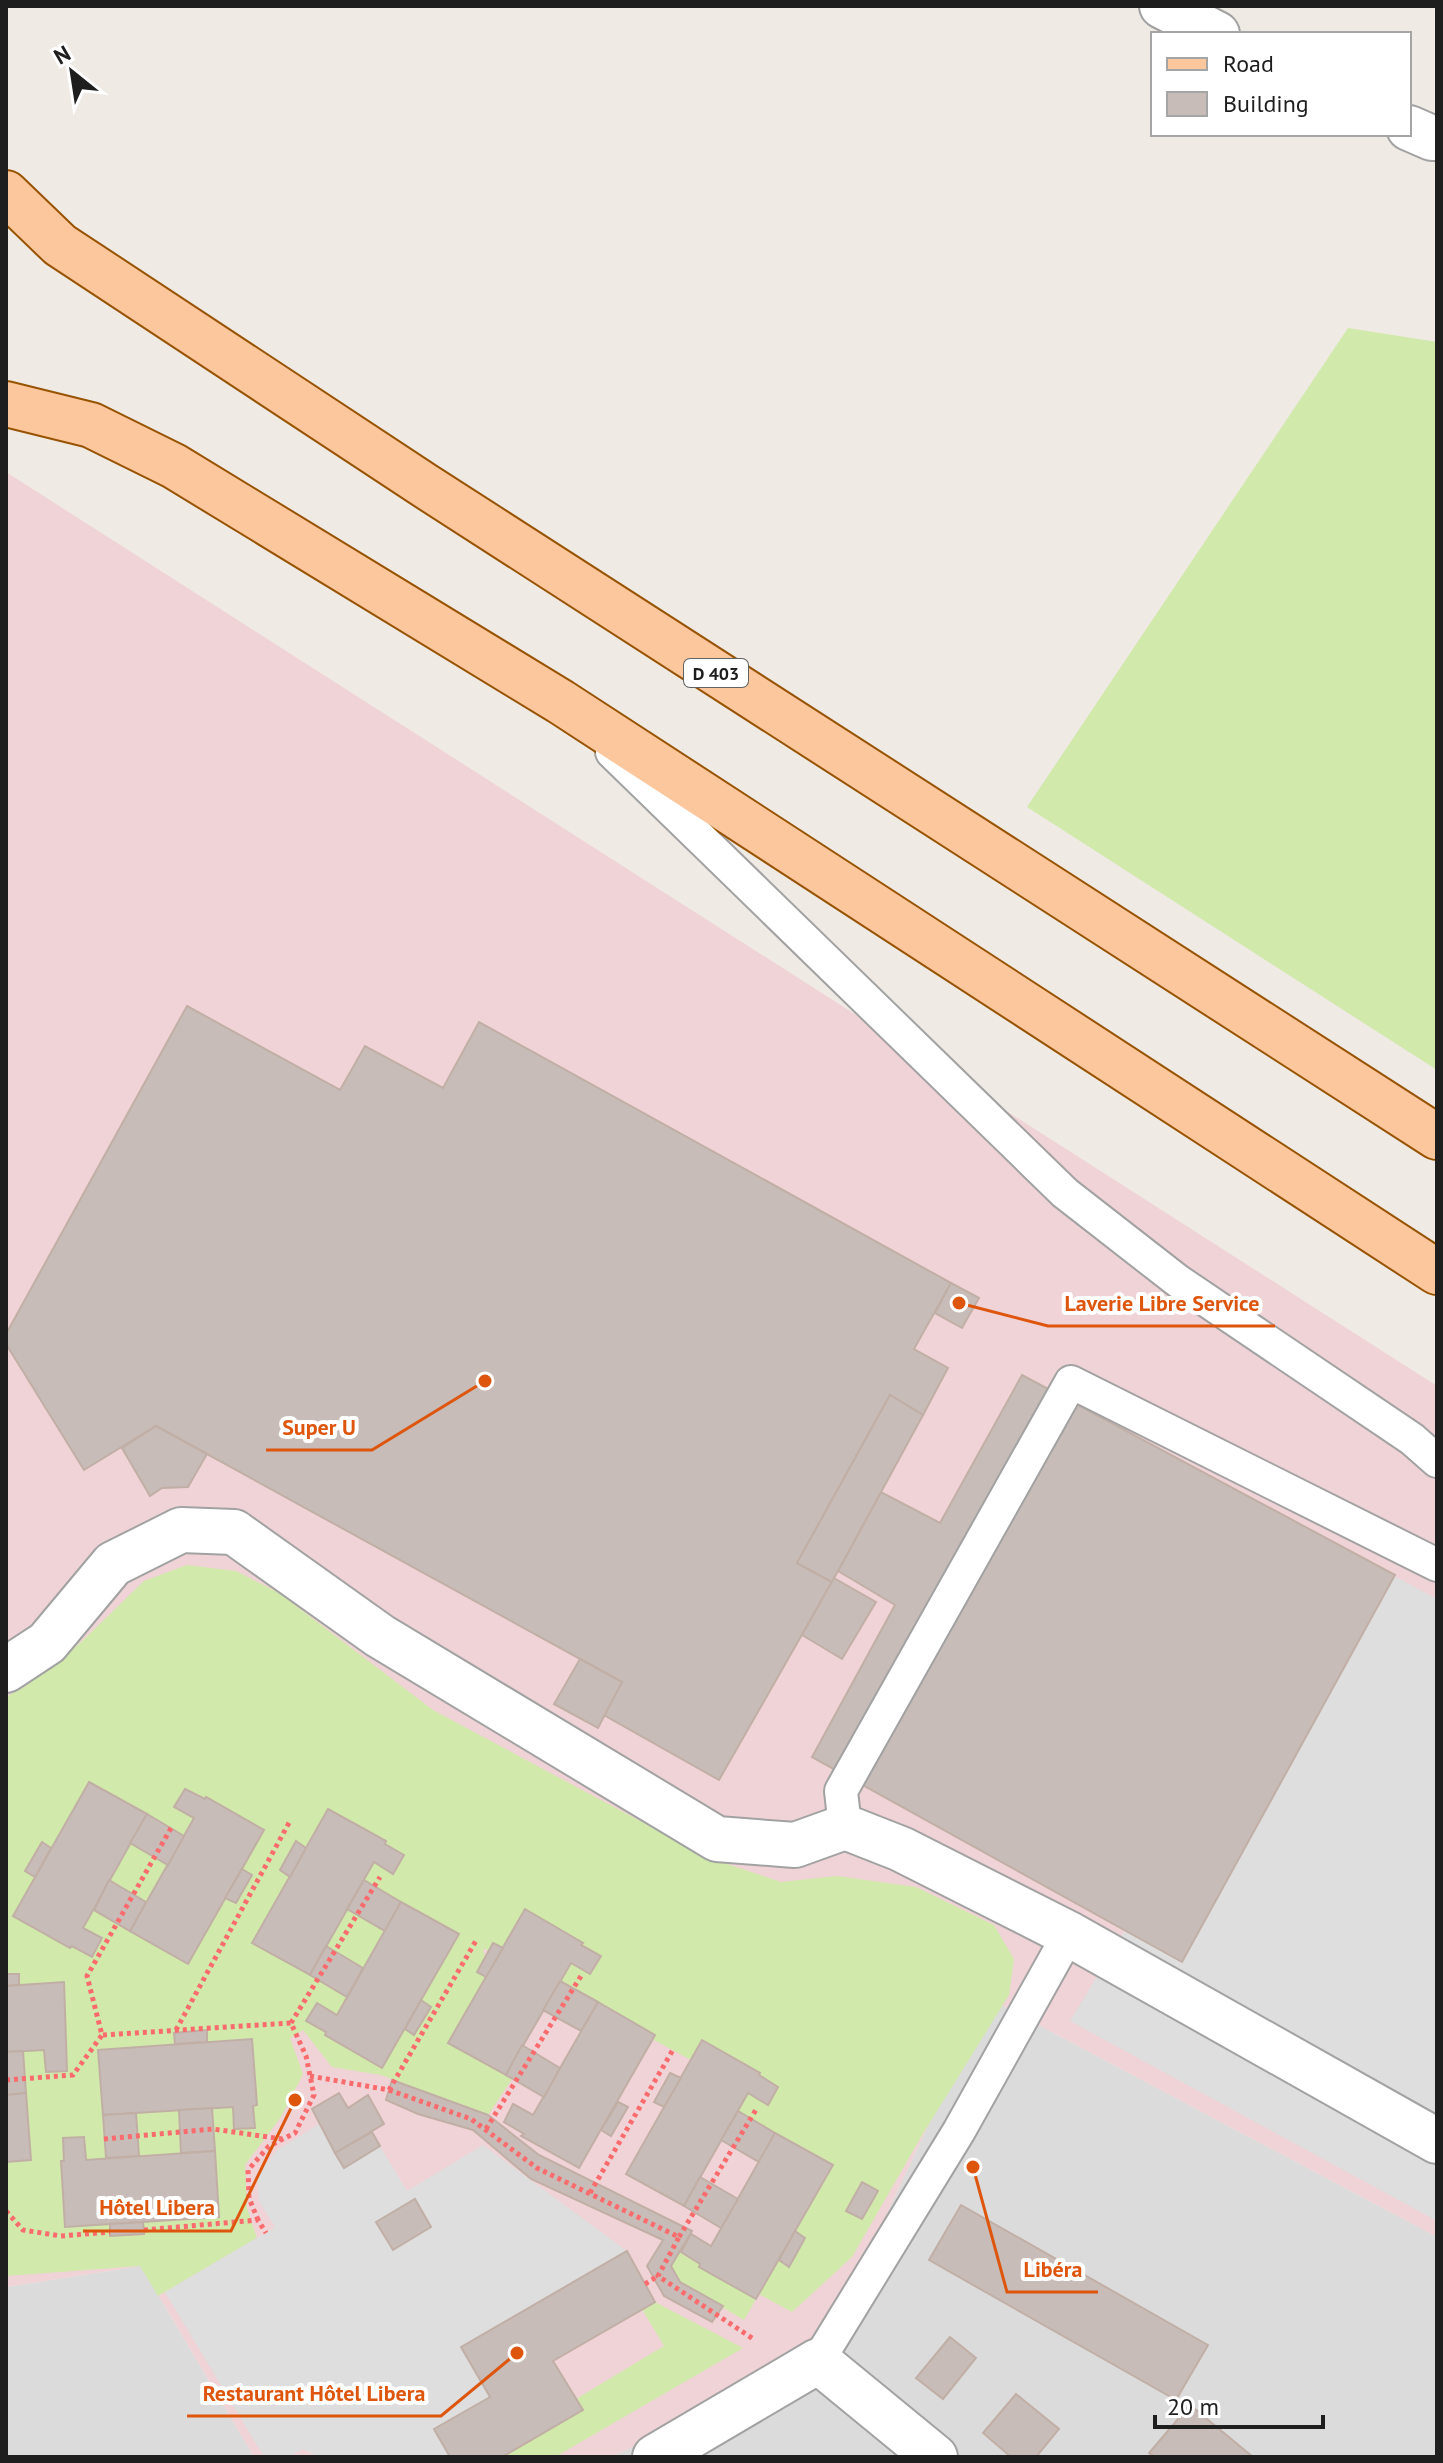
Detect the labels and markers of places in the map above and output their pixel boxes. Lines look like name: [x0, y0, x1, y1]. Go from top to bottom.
callout: Laverie Libre Service: [1048, 1280, 1275, 1326]
callout: Super U: [266, 1404, 372, 1450]
callout: Hôtel Libera: [83, 2185, 231, 2231]
callout: Libéra: [1007, 2246, 1098, 2292]
callout: Restaurant Hôtel Libera: [187, 2370, 441, 2416]

